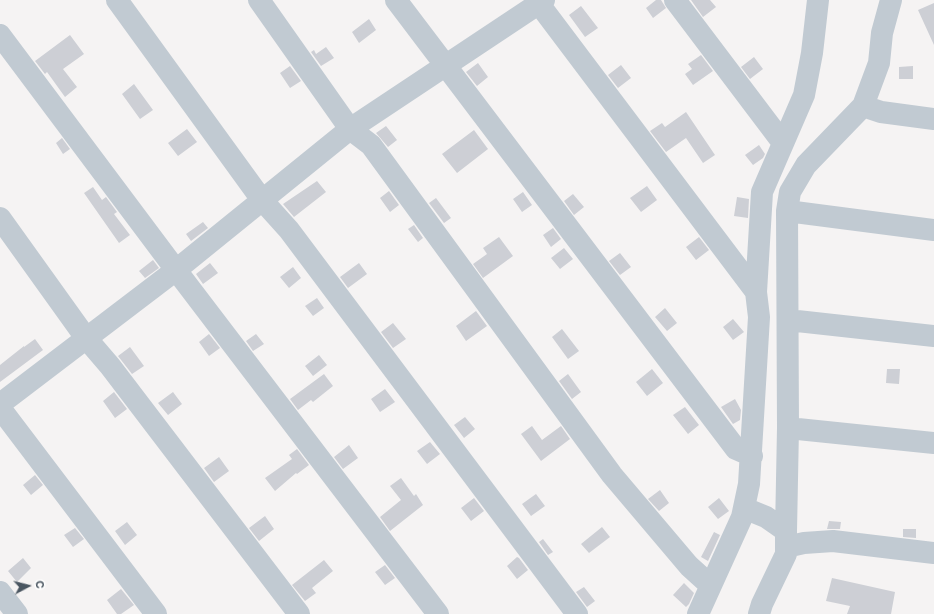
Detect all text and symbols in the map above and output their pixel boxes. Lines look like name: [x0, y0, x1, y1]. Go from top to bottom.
north arrow: [8, 566, 48, 606]
text: С: [32, 580, 47, 589]

